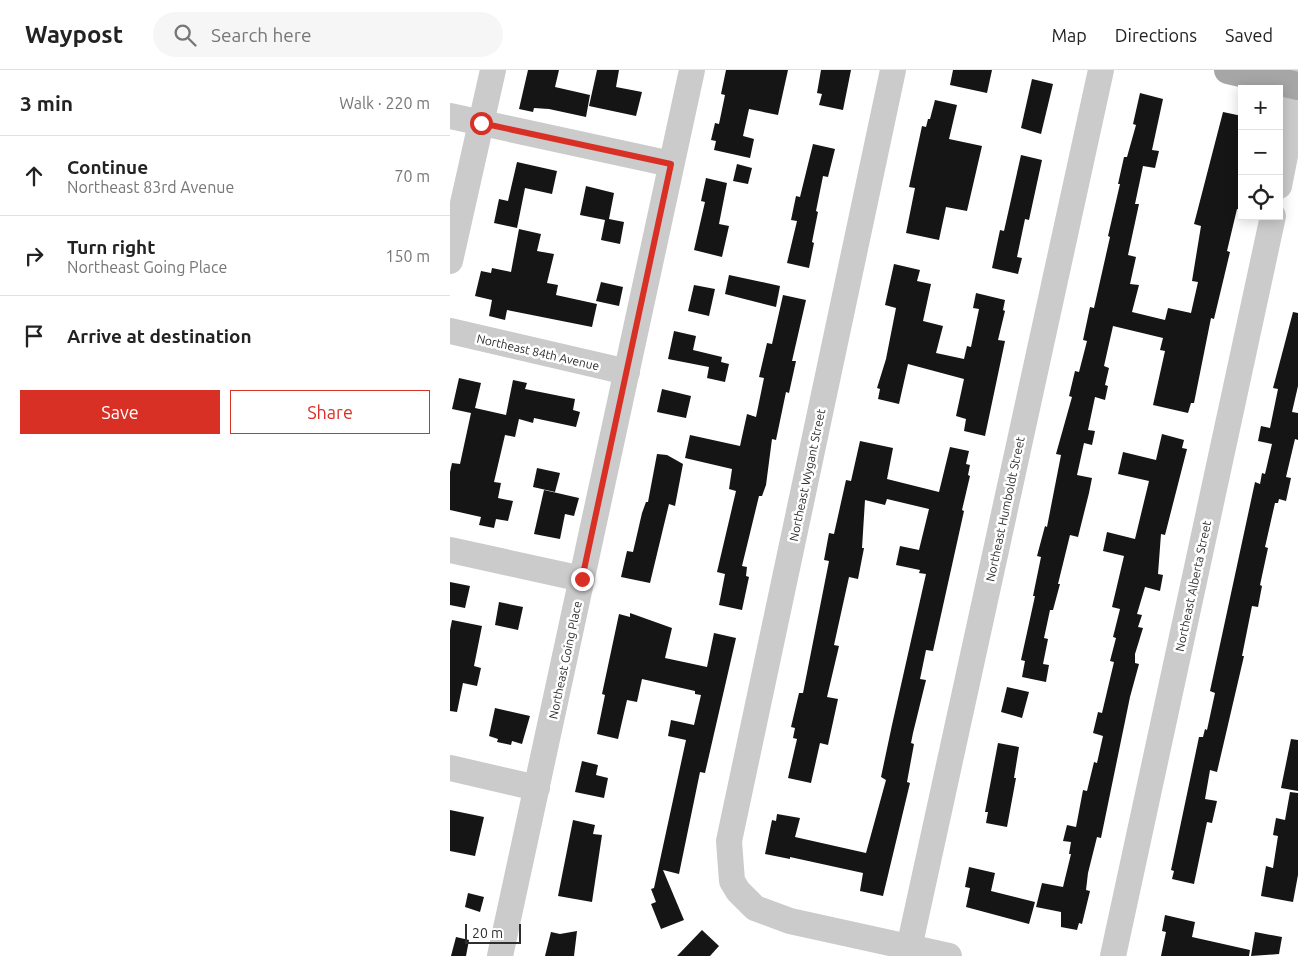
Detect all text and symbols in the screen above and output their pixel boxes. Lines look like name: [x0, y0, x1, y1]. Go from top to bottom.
search box: [153, 12, 503, 57]
text: Waypost: [25, 21, 123, 48]
icon: search: [171, 21, 199, 49]
text: Search here: [211, 24, 311, 46]
text: Map: [1051, 25, 1087, 45]
text: Directions: [1115, 25, 1197, 45]
text: Saved: [1225, 25, 1273, 45]
map controls: [1238, 85, 1283, 220]
button: +: [1238, 85, 1283, 130]
text: 3 min: [20, 91, 73, 115]
text: Walk · 220 m: [339, 94, 430, 112]
route start: [470, 112, 493, 135]
button: −: [1238, 130, 1283, 175]
text: Continue: [67, 156, 148, 178]
icon: ahead: [20, 162, 48, 190]
text: 70 m: [394, 167, 430, 185]
button: locate: [1238, 175, 1283, 220]
text: Northeast 83rd Avenue: [67, 178, 234, 196]
text: Turn right: [67, 236, 155, 258]
icon: right: [20, 242, 48, 270]
text: 150 m: [385, 247, 430, 265]
text: Northeast Going Place: [67, 258, 227, 276]
icon: arrive: [20, 322, 48, 350]
text: Arrive at destination: [67, 325, 252, 347]
street label: Northeast 84th Avenue: [475, 332, 601, 372]
button: Save: [20, 390, 220, 434]
button: Share: [230, 390, 430, 434]
street label: Northeast Wygant Street: [787, 407, 827, 542]
street label: Northeast Humboldt Street: [983, 435, 1027, 583]
street label: Northeast Alberta Street: [1173, 519, 1213, 653]
route end: [571, 568, 594, 591]
street label: Northeast Going Place: [546, 600, 584, 720]
scale bar: [465, 921, 521, 944]
text: 20 m: [472, 925, 503, 941]

